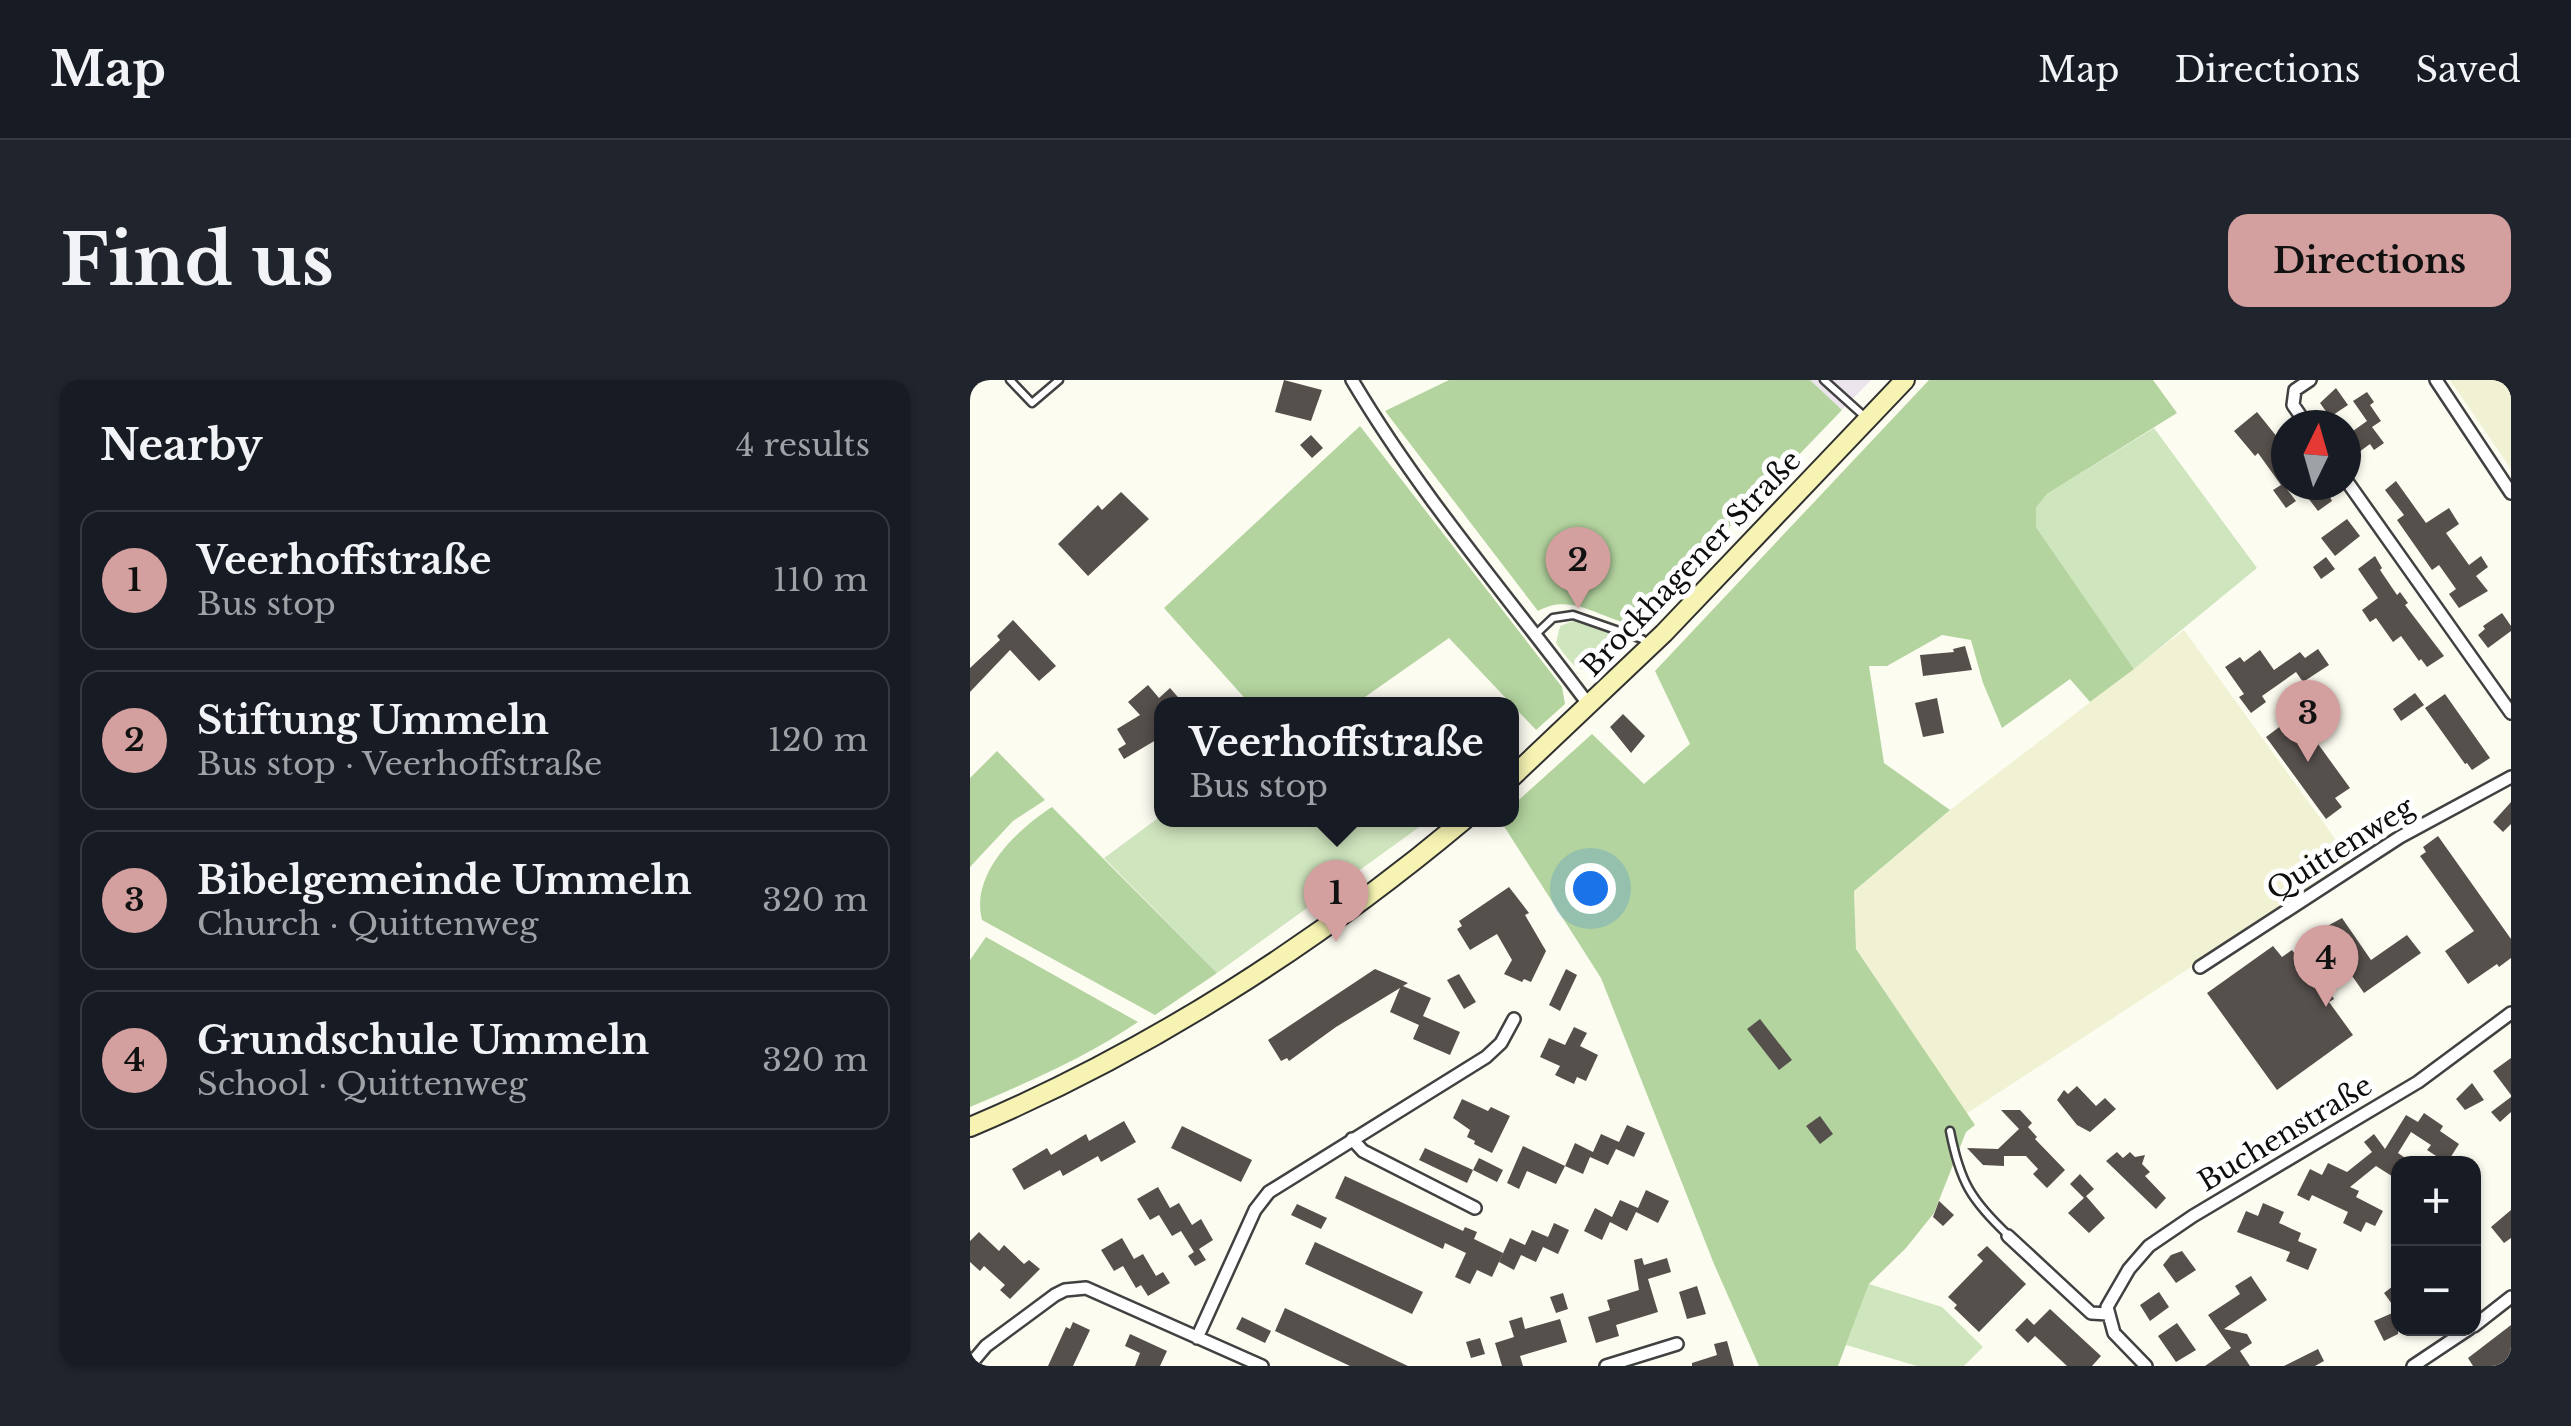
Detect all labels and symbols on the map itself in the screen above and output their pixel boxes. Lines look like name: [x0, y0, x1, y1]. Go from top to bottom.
north arrow: [2271, 410, 2361, 500]
street label: Brockhagener Straße: [1574, 443, 1809, 684]
pin: 2: [1546, 526, 1610, 609]
pin: 3: [2276, 680, 2340, 762]
street label: Quittenweg: [2260, 789, 2421, 908]
pin: 1: [1304, 860, 1368, 942]
your location: [1565, 863, 1616, 914]
pin: 4: [2294, 924, 2358, 1007]
street label: Buchenstraße: [2192, 1068, 2379, 1199]

